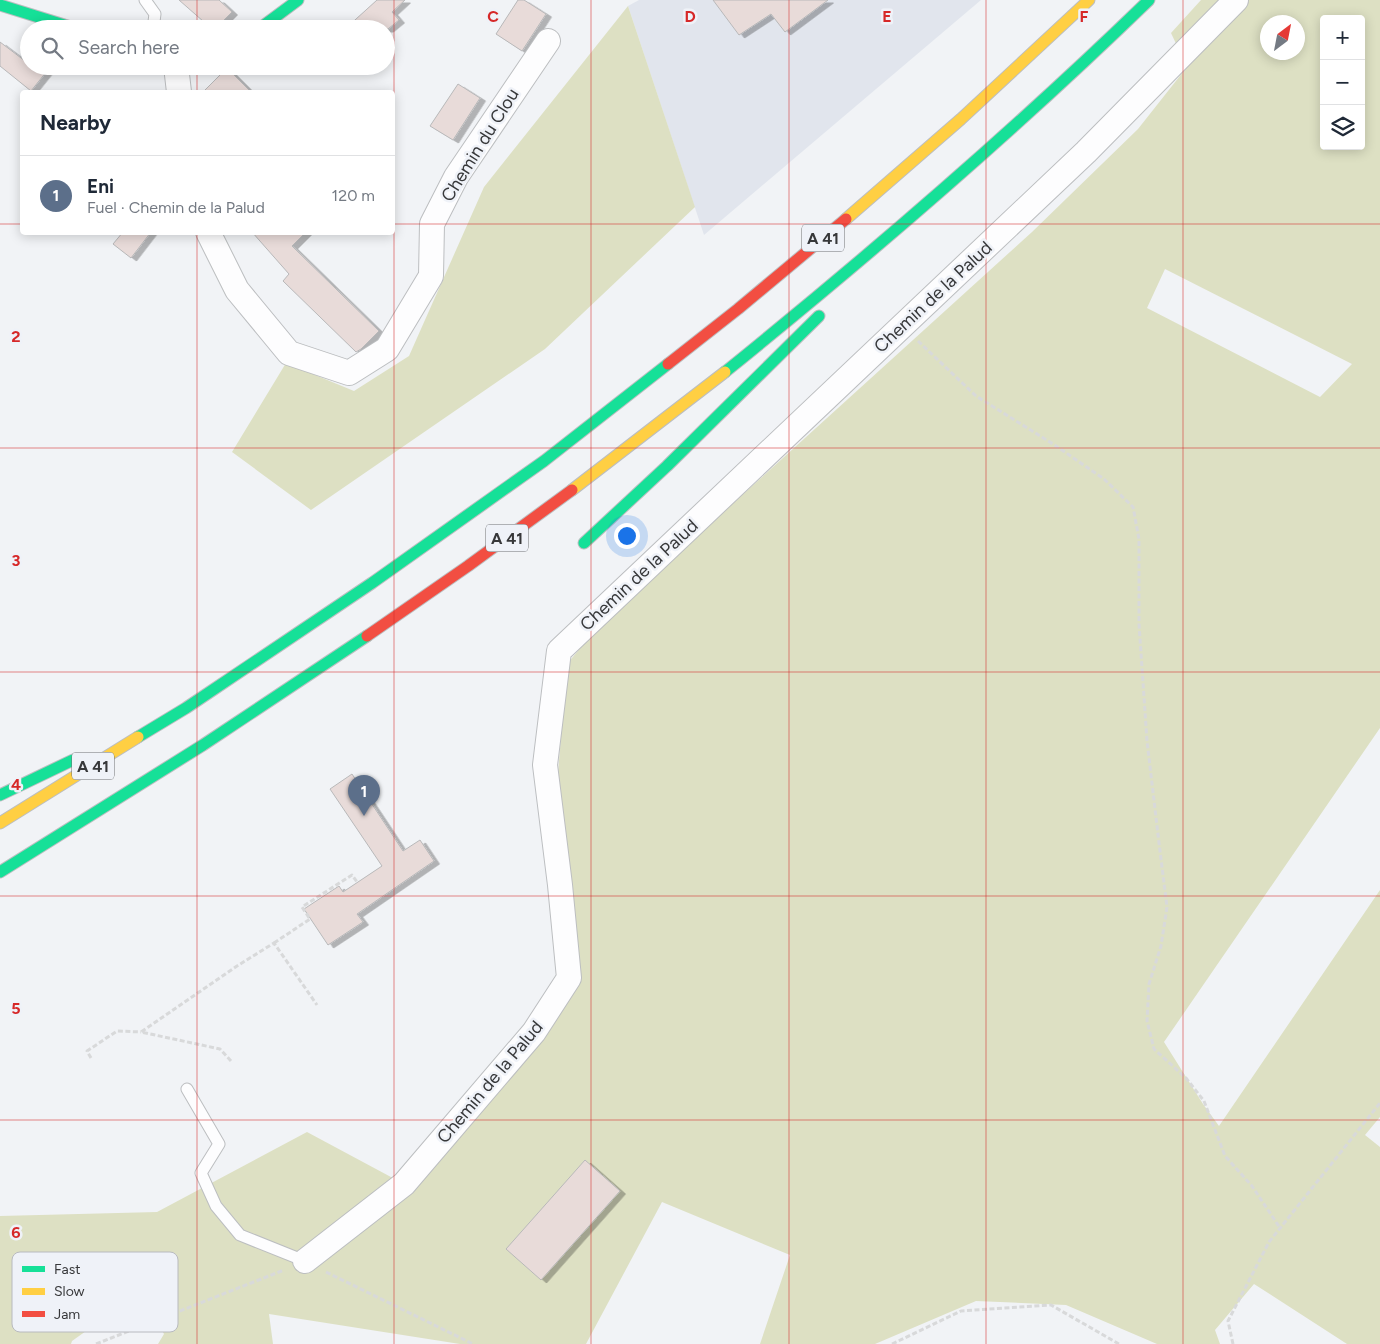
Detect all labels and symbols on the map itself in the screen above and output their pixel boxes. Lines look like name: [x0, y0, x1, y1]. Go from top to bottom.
text: C: [487, 7, 499, 26]
text: D: [684, 7, 696, 26]
text: E: [882, 7, 892, 26]
text: F: [1080, 7, 1089, 26]
north arrow: [1260, 15, 1305, 60]
street label: Chemin du Clou: [436, 84, 524, 206]
road number: A 41: [802, 224, 844, 252]
street label: Chemin de la Palud: [869, 237, 997, 357]
text: 2: [11, 327, 21, 346]
street label: Chemin de la Palud: [575, 515, 703, 635]
your location: [614, 523, 640, 549]
road number: A 41: [486, 524, 528, 552]
text: 3: [12, 551, 21, 570]
road number: A 41: [72, 752, 114, 779]
text: 4: [11, 775, 21, 794]
pin: 1: [348, 775, 380, 816]
text: 5: [11, 999, 21, 1018]
street label: Chemin de la Palud: [432, 1016, 548, 1148]
text: 6: [11, 1223, 21, 1242]
legend: [12, 1252, 178, 1332]
text: Fast: [54, 1261, 80, 1278]
text: Slow: [54, 1283, 85, 1300]
text: Jam: [54, 1306, 80, 1323]

